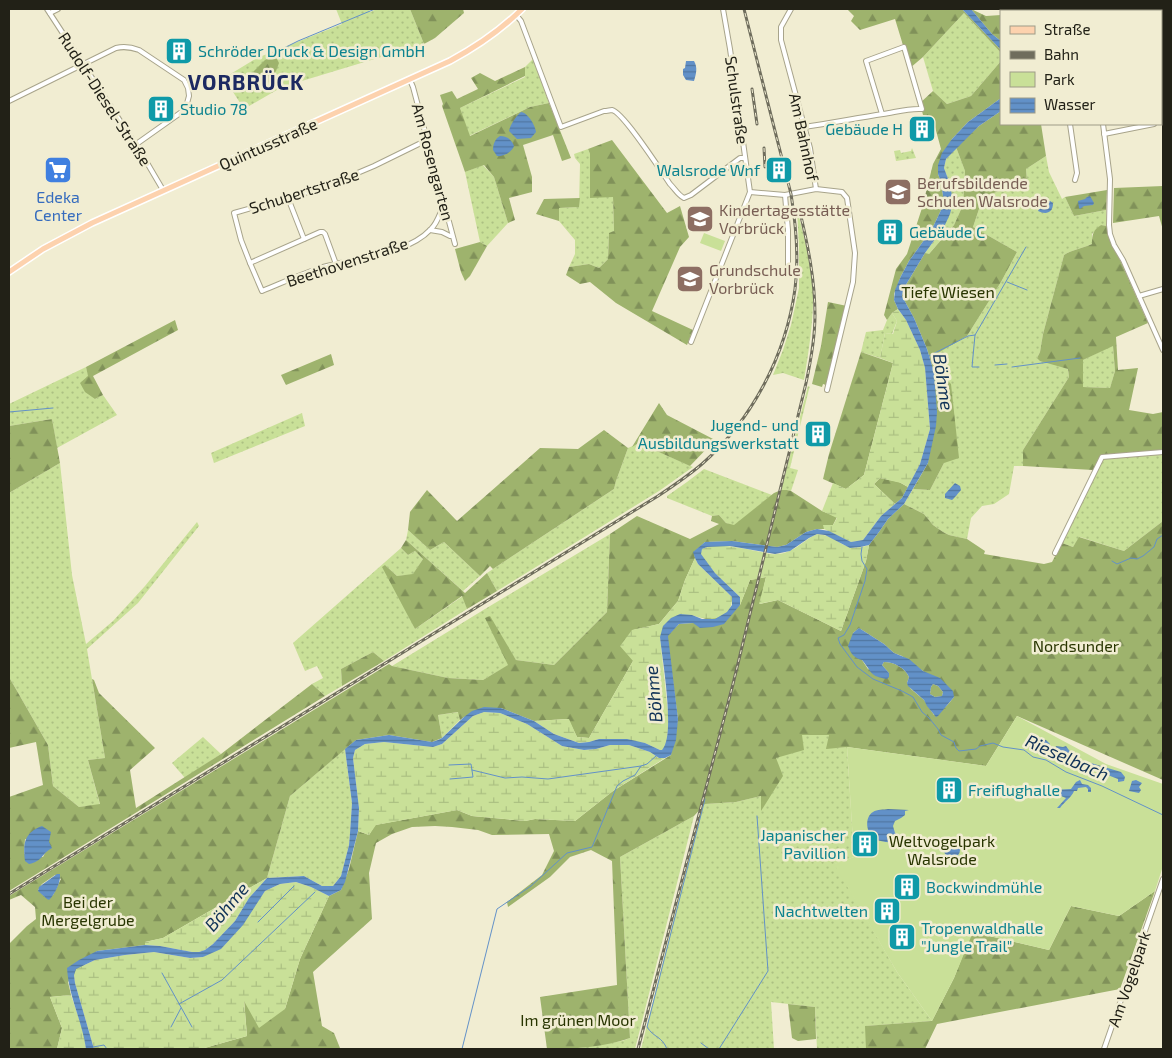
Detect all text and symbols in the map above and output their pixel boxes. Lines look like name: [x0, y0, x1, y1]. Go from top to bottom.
legend: [1000, 10, 1162, 125]
text: Straße: [1044, 20, 1090, 38]
street label: Rudolf-Diesel-Straße: [55, 28, 156, 169]
building icon: Schröder Druck & Design GmbH: [164, 36, 194, 66]
place label: Schröder Druck & Design GmbH: [198, 41, 425, 60]
text: Bahn: [1044, 45, 1079, 63]
street label: Schulstraße: [722, 55, 753, 145]
district label: VORBRÜCK: [188, 69, 304, 94]
text: Park: [1044, 70, 1075, 88]
street label: Am Bahnhof: [786, 91, 823, 183]
building icon: Studio 78: [146, 94, 176, 124]
text: Wasser: [1044, 95, 1096, 113]
place label: Studio 78: [180, 99, 248, 118]
street label: Am Rosengarten: [409, 101, 458, 223]
street label: Quintusstraße: [216, 113, 320, 175]
building icon: Gebäude H: [907, 114, 937, 144]
place label: Gebäude H: [825, 119, 903, 138]
supermarket icon: Edeka Center: [43, 155, 73, 185]
building icon: Walsrode Wnf: [764, 155, 794, 185]
place label: Walsrode Wnf: [657, 160, 761, 179]
street label: Schubertstraße: [247, 164, 361, 217]
place label: Berufsbildende Schulen Walsrode: [917, 173, 1048, 210]
school or university icon: Berufsbildende Schulen Walsrode: [883, 177, 913, 207]
place label: Edeka Center: [34, 187, 83, 224]
place label: Kindertagesstätte Vorbrück: [719, 200, 850, 237]
school or university icon: Kindertagesstätte Vorbrück: [685, 204, 715, 234]
building icon: Gebäude C: [875, 217, 905, 247]
place label: Gebäude C: [909, 222, 985, 241]
street label: Beethovenstraße: [284, 233, 410, 290]
place label: Grundschule Vorbrück: [709, 260, 801, 297]
school or university icon: Grundschule Vorbrück: [675, 264, 705, 294]
park label: Tiefe Wiesen: [901, 282, 995, 301]
water label: Böhme: [929, 352, 959, 412]
place label: Jugend- und Ausbildungswerkstatt: [638, 415, 799, 452]
building icon: Jugend- und Ausbildungswerkstatt: [803, 419, 833, 449]
park label: Nordsunder: [1033, 636, 1120, 655]
water label: Böhme: [640, 664, 666, 723]
water label: Rieselbach: [1022, 729, 1113, 785]
building icon: Freiflughalle: [934, 775, 964, 805]
place label: Freiflughalle: [968, 780, 1060, 799]
place label: Japanischer Pavillion: [760, 825, 847, 862]
building icon: Japanischer Pavillion: [850, 829, 880, 859]
park label: Weltvogelpark Walsrode: [889, 831, 995, 868]
building icon: Bockwindmühle: [892, 872, 922, 902]
water label: Böhme: [199, 877, 253, 935]
place label: Bockwindmühle: [926, 877, 1042, 896]
park label: Bei der Mergelgrube: [41, 892, 135, 929]
building icon: Nachtwelten: [872, 896, 902, 926]
place label: Nachtwelten: [774, 901, 868, 920]
place label: Tropenwaldhalle "Jungle Trail": [921, 918, 1043, 955]
building icon: Tropenwaldhalle "Jungle Trail": [887, 922, 917, 952]
street label: Am Vogelpark: [1103, 928, 1154, 1029]
park label: Im grünen Moor: [520, 1010, 636, 1029]

